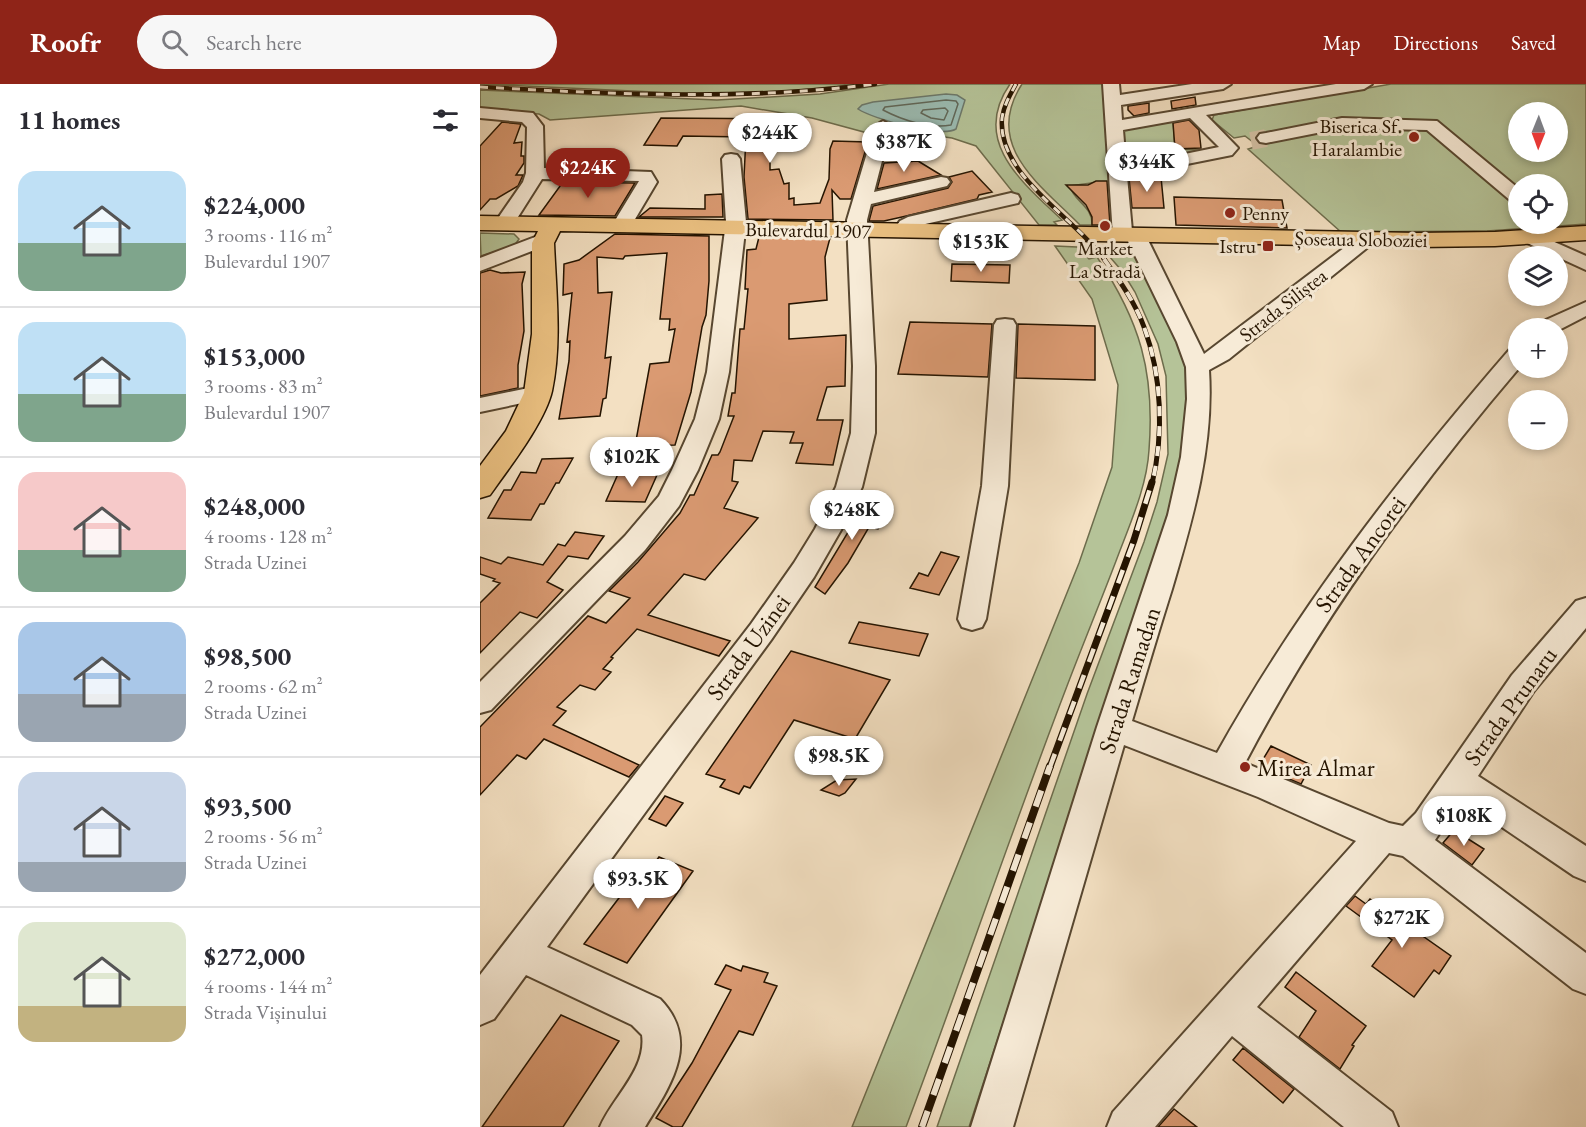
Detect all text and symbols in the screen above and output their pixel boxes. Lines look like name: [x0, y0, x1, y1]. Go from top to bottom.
search box: [137, 15, 557, 69]
text: Roofr: [30, 24, 101, 60]
icon: search: [158, 26, 191, 59]
text: Search here: [206, 28, 302, 57]
text: Map: [1323, 29, 1360, 56]
text: Directions: [1393, 29, 1478, 56]
text: Saved: [1511, 29, 1556, 56]
north arrow: [1508, 102, 1568, 162]
map controls: [1508, 102, 1568, 450]
text: 11 homes: [18, 103, 120, 137]
icon: filters: [429, 104, 462, 137]
pin: $244K: [728, 113, 812, 164]
place label: Biserica Sf. Haralambie: [1312, 113, 1402, 162]
text: $244K: [742, 119, 798, 145]
pin: $387K: [862, 122, 946, 173]
text: $387K: [876, 128, 932, 154]
marker: Biserica Sf. Haralambie: [1407, 130, 1421, 144]
pin: $344K: [1105, 142, 1189, 193]
pin: $224K: [546, 148, 630, 199]
text: $344K: [1119, 148, 1175, 174]
text: $224K: [560, 154, 616, 180]
button: locate: [1508, 174, 1568, 234]
text: $224,000: [204, 188, 305, 222]
icon: home: [66, 195, 138, 267]
place label: Penny: [1242, 200, 1289, 226]
marker: Penny: [1223, 206, 1237, 220]
street label: Bulevardul 1907: [745, 216, 872, 244]
marker: Market La Stradă: [1098, 219, 1112, 233]
text: 3 rooms · 116 m²: [204, 222, 332, 248]
pin: $153K: [939, 222, 1023, 273]
street label: Șoseaua Sloboziei: [1294, 225, 1428, 253]
text: $153K: [953, 228, 1009, 254]
place label: Istru: [1219, 233, 1256, 259]
place label: Market La Stradă: [1069, 235, 1141, 284]
marker: Istru: [1261, 239, 1275, 253]
button: layers: [1508, 246, 1568, 306]
text: Bulevardul 1907: [204, 248, 330, 274]
street label: Strada Siliștea: [1234, 262, 1332, 347]
button: +: [1508, 318, 1568, 378]
text: $153,000: [204, 339, 305, 373]
icon: home: [66, 346, 138, 418]
text: 3 rooms · 83 m²: [204, 373, 323, 399]
button: −: [1508, 390, 1568, 450]
text: Bulevardul 1907: [204, 399, 330, 425]
pin: $102K: [590, 437, 674, 488]
text: $102K: [604, 443, 660, 469]
text: $248,000: [204, 489, 305, 523]
pin: $248K: [810, 490, 894, 541]
street label: Strada Ancorei: [1307, 490, 1413, 618]
icon: home: [66, 496, 138, 568]
text: $248K: [824, 496, 880, 522]
text: 4 rooms · 128 m²: [204, 523, 332, 549]
text: Strada Uzinei: [204, 549, 307, 575]
street label: Strada Uzinei: [699, 588, 797, 706]
street label: Strada Ramadan: [1091, 603, 1167, 757]
text: $98,500: [204, 639, 291, 673]
street label: Strada Prunaru: [1456, 640, 1564, 772]
icon: home: [66, 646, 138, 718]
text: 2 rooms · 62 m²: [204, 673, 323, 699]
text: Strada Uzinei: [204, 699, 307, 725]
pin: $98.5K: [790, 736, 888, 787]
text: $98.5K: [808, 742, 870, 768]
place label: Mirea Almar: [1257, 752, 1375, 783]
marker: Mirea Almar: [1238, 760, 1252, 774]
text: $93,500: [204, 789, 291, 823]
icon: home: [66, 796, 138, 868]
pin: $108K: [1422, 796, 1506, 847]
text: $108K: [1436, 802, 1492, 828]
text: 2 rooms · 56 m²: [204, 823, 323, 849]
text: Strada Uzinei: [204, 849, 307, 875]
pin: $93.5K: [589, 859, 687, 910]
text: $93.5K: [607, 865, 669, 891]
pin: $272K: [1360, 898, 1444, 949]
text: $272K: [1374, 904, 1430, 930]
text: $272,000: [204, 939, 305, 973]
icon: home: [66, 946, 138, 1018]
text: 4 rooms · 144 m²: [204, 973, 332, 999]
text: Strada Vișinului: [204, 999, 327, 1025]

